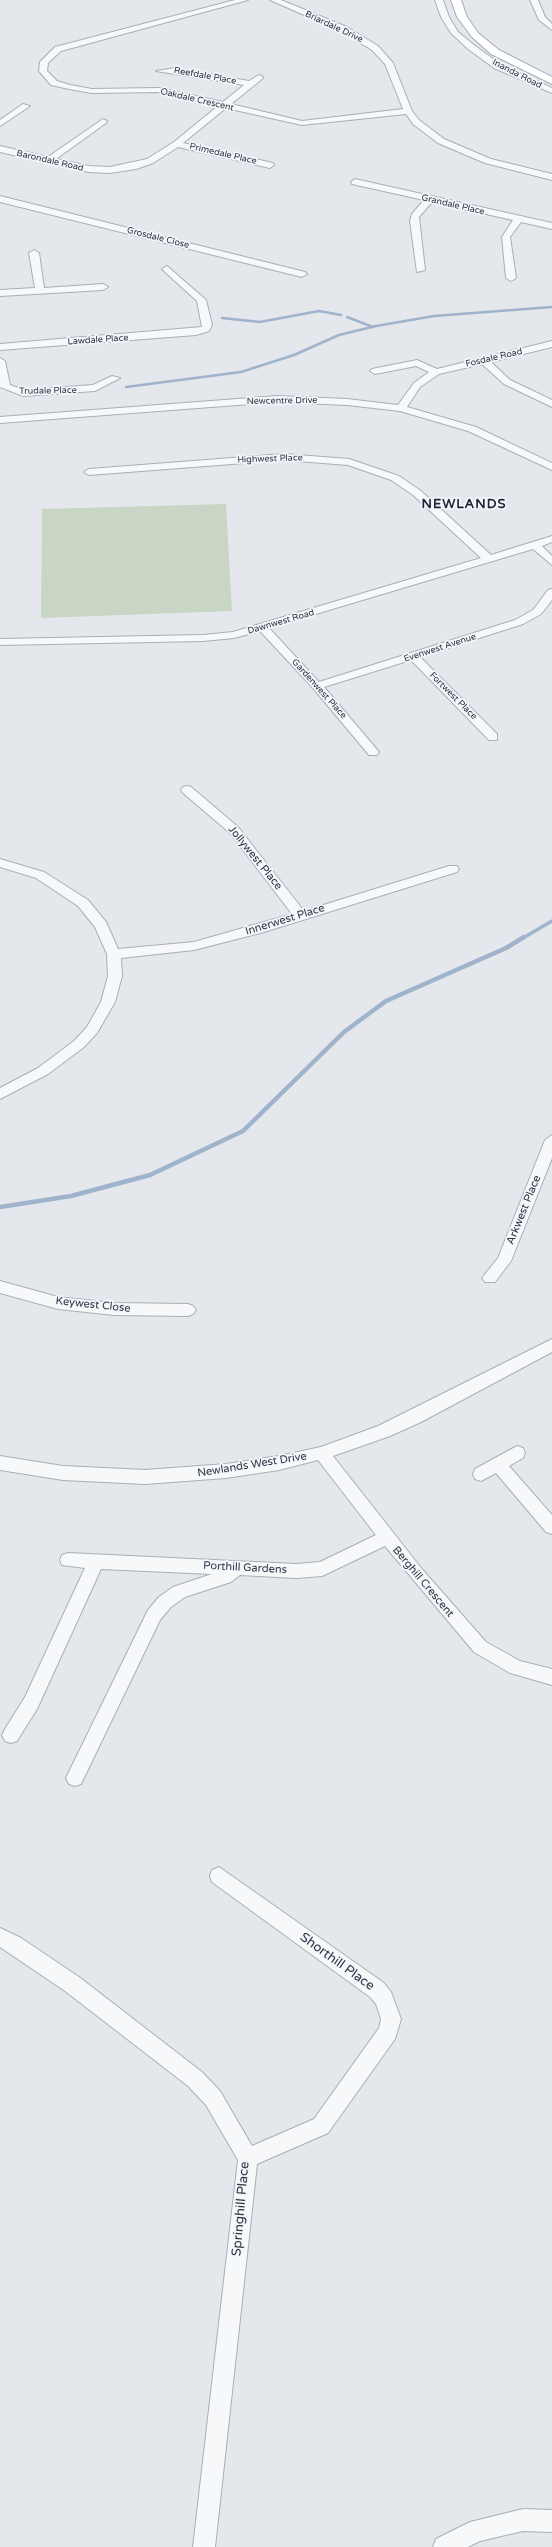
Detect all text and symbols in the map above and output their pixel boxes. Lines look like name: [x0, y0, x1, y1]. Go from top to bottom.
street label: Briardale Drive: [303, 9, 365, 45]
street label: Inanda Road: [490, 57, 544, 91]
street label: Reefdale Place: [173, 65, 237, 87]
street label: Oakdale Crescent: [159, 86, 235, 114]
street label: Primedale Place: [188, 141, 258, 167]
street label: Barondale Road: [15, 148, 85, 174]
street label: Grandale Place: [420, 192, 486, 218]
street label: Grosdale Close: [126, 225, 190, 251]
street label: Lawdale Place: [67, 332, 129, 348]
street label: Fosdale Road: [465, 346, 523, 370]
street label: Trudale Place: [19, 385, 77, 397]
street label: Newcentre Drive: [247, 395, 317, 407]
street label: Highwest Place: [237, 452, 303, 466]
district label: NEWLANDS: [421, 497, 507, 513]
street label: Dawnwest Road: [246, 607, 316, 637]
street label: Evenwest Avenue: [403, 631, 477, 665]
street label: Gardenwest Place: [289, 657, 349, 721]
street label: Fortwest Place: [427, 670, 479, 722]
street label: Jollywest Place: [225, 823, 285, 893]
street label: Innerwest Place: [244, 902, 326, 938]
street label: Arkwest Place: [504, 1173, 544, 1247]
street label: Keywest Close: [55, 1295, 131, 1315]
street label: Newlands West Drive: [196, 1450, 308, 1480]
street label: Berghill Crescent: [390, 1544, 456, 1620]
street label: Porthill Gardens: [203, 1559, 287, 1577]
street label: Shorthill Place: [297, 1930, 377, 1994]
street label: Springhill Place: [229, 2161, 253, 2257]

